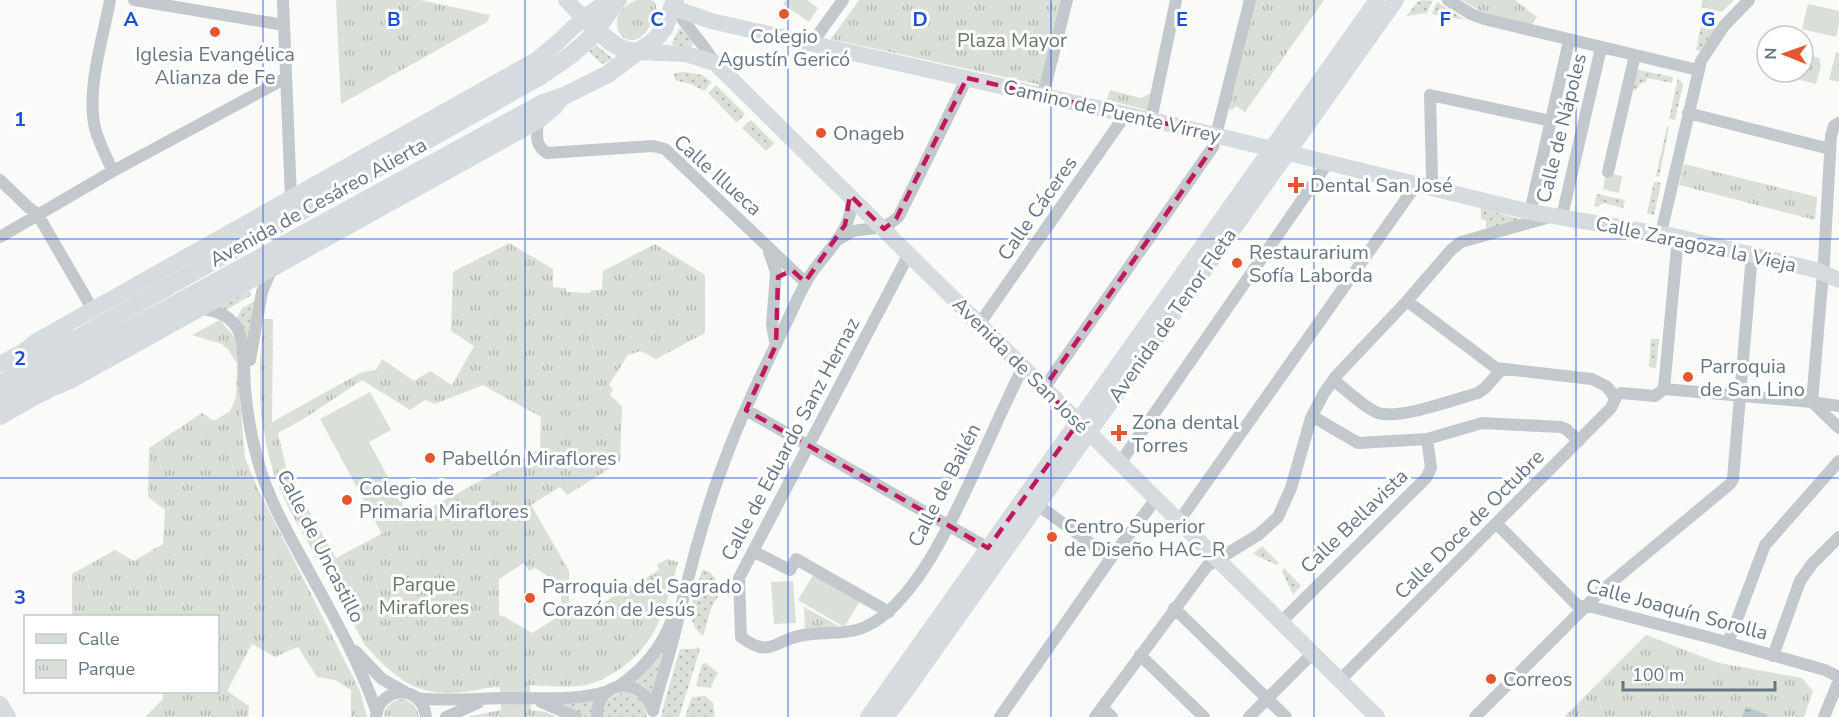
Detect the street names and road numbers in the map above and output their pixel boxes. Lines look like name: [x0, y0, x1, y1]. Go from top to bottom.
street label: Calle de Nápoles: [1530, 51, 1593, 206]
street label: Camino de Puente Virrey: [1001, 73, 1224, 150]
street label: Calle Illueca: [668, 129, 768, 222]
street label: Avenida de Cesáreo Alierta: [205, 131, 432, 273]
street label: Calle Cáceres: [991, 151, 1083, 266]
street label: Calle Zaragoza la Vieja: [1593, 210, 1799, 279]
street label: Avenida de Tenor Fleta: [1102, 223, 1243, 408]
street label: Avenida de San José: [946, 291, 1095, 440]
street label: Calle de Eduardo Sanz Hernaz: [715, 313, 866, 565]
street label: Calle de Bailén: [902, 419, 987, 552]
street label: Calle Doce de Octubre: [1389, 444, 1550, 605]
street label: Calle Bellavista: [1295, 463, 1414, 580]
street label: Calle de Uncastillo: [270, 465, 371, 627]
street label: Calle Joaquín Sorolla: [1583, 572, 1771, 647]

